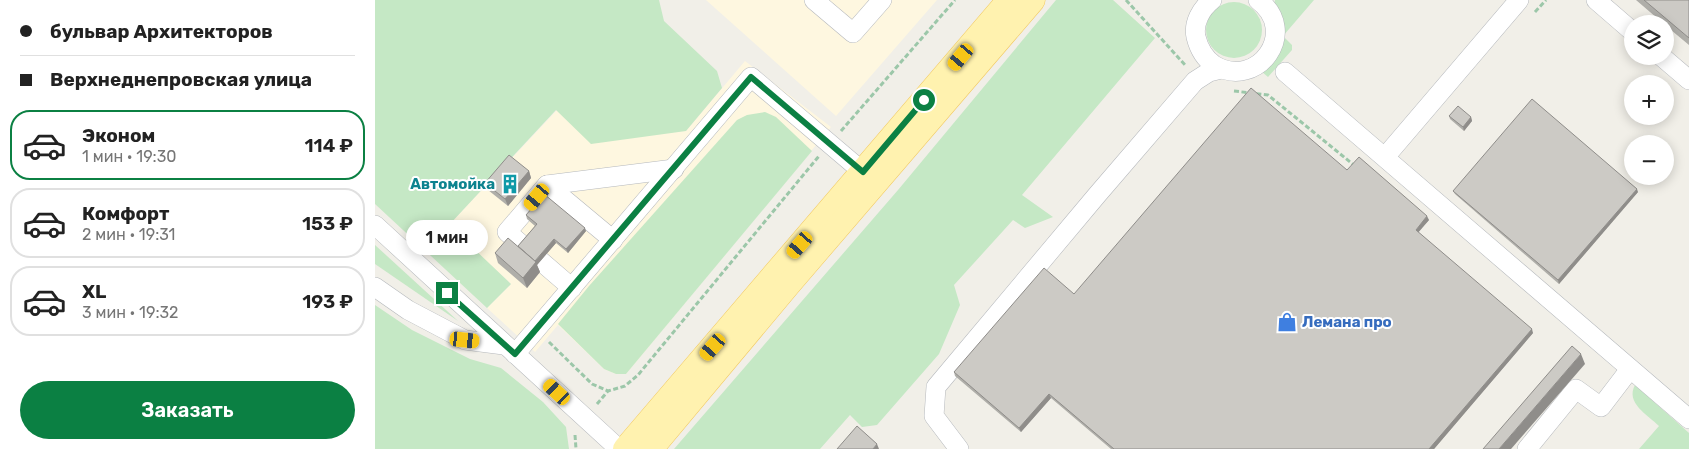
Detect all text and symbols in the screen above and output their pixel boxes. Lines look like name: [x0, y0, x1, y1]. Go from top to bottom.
map controls: [1624, 15, 1674, 185]
button: layers: [1624, 15, 1674, 65]
text: бульвар Архитекторов: [50, 20, 273, 43]
car: [945, 41, 976, 73]
text: Верхнеднепровская улица: [50, 68, 312, 91]
button: +: [1624, 75, 1674, 125]
route start: [913, 89, 935, 111]
icon: car: [22, 123, 67, 168]
text: Эконом: [82, 124, 155, 147]
text: 114 ₽: [304, 134, 353, 157]
button: −: [1624, 135, 1674, 185]
text: 1 мин · 19:30: [82, 147, 177, 166]
building icon: Автомойка: [499, 173, 521, 195]
place label: Автомойка: [410, 175, 495, 193]
car: [521, 181, 552, 213]
icon: car: [22, 201, 67, 246]
text: Комфорт: [82, 202, 169, 225]
text: 153 ₽: [302, 212, 353, 235]
callout: 1 мин: [406, 220, 488, 256]
text: 2 мин · 19:31: [82, 225, 175, 244]
text: 1 мин: [426, 228, 468, 247]
car: [784, 229, 815, 261]
icon: car: [22, 279, 67, 324]
text: XL: [82, 280, 106, 303]
route end: [436, 282, 458, 304]
text: 193 ₽: [302, 290, 353, 313]
text: 3 мин · 19:32: [82, 303, 179, 322]
shop icon: Лемана про: [1276, 311, 1298, 333]
place label: Лемана про: [1302, 313, 1392, 331]
car: [449, 331, 480, 349]
car: [697, 331, 728, 363]
car: [540, 376, 573, 408]
button: Заказать: [20, 381, 355, 439]

